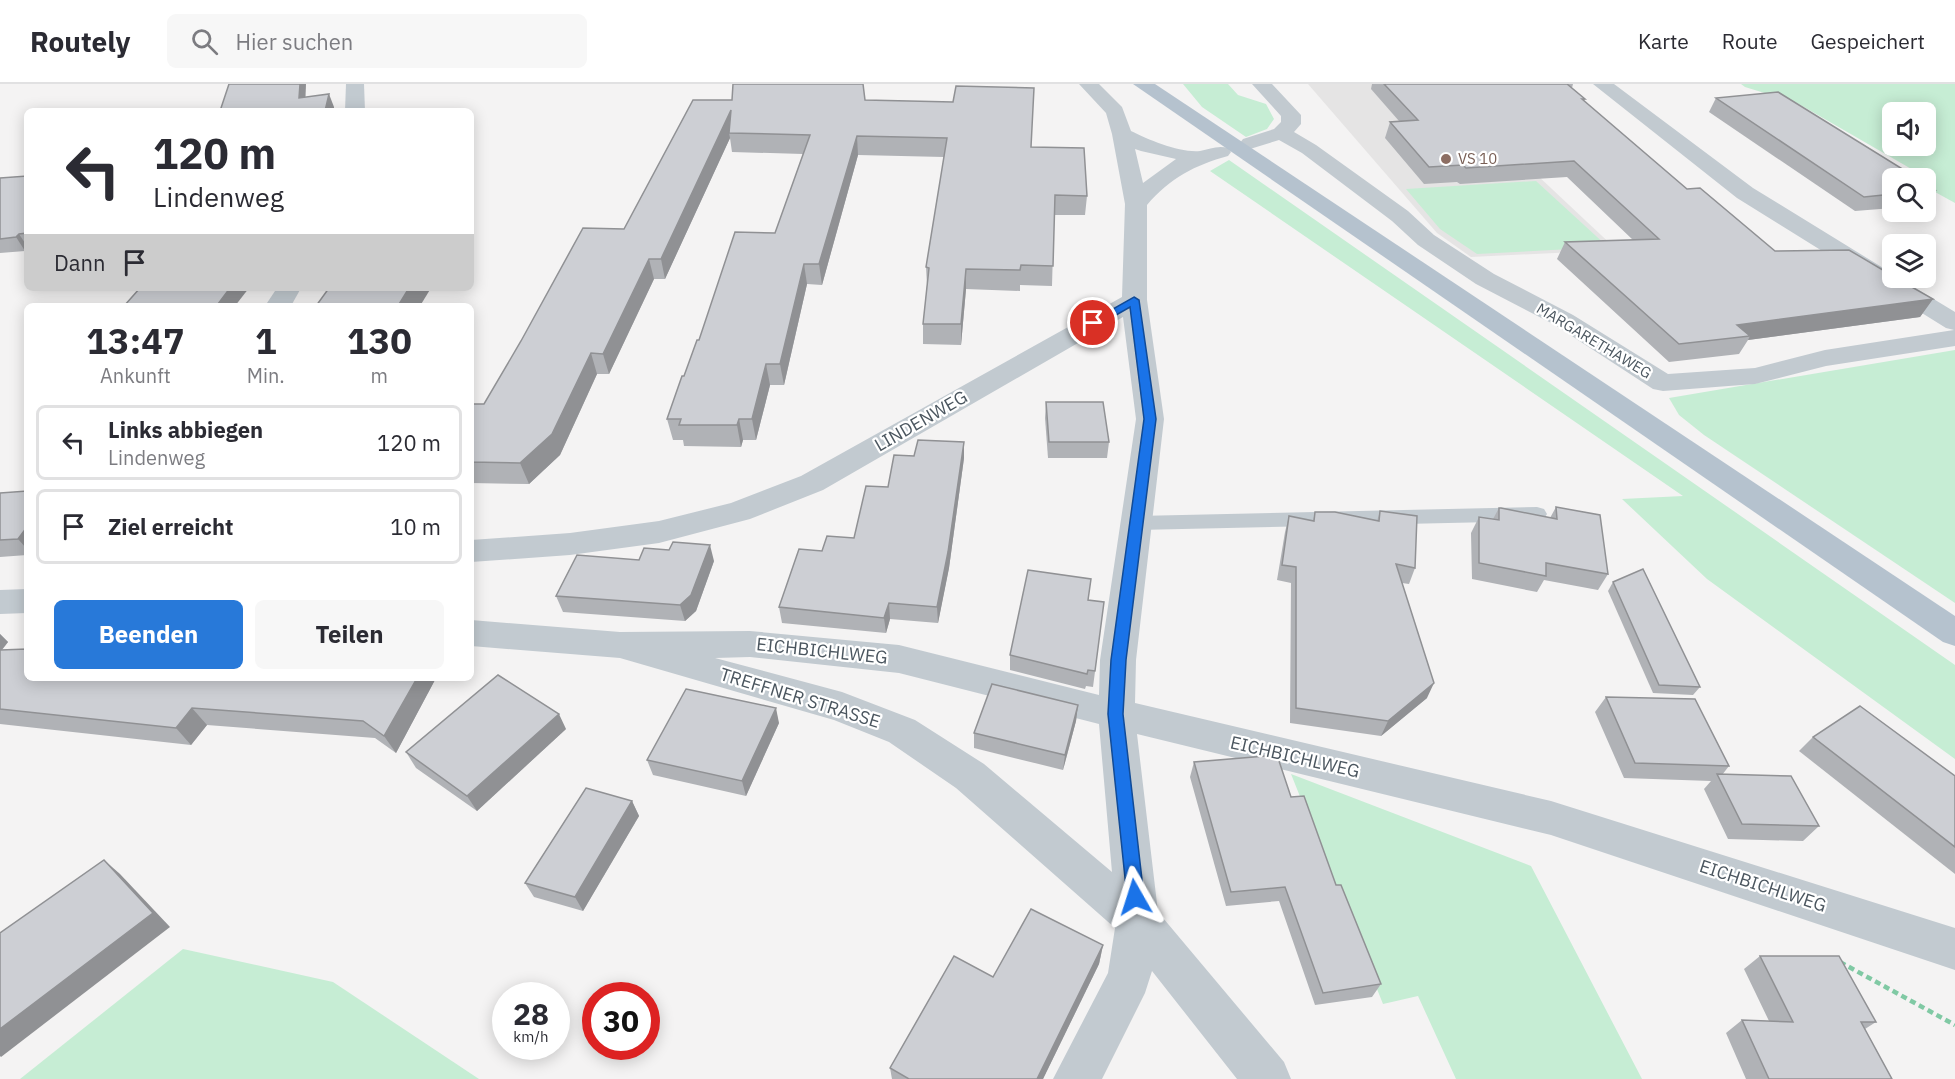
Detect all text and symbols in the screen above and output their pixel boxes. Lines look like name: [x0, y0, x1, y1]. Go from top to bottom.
search box: [167, 14, 587, 68]
text: Routely: [30, 23, 131, 60]
icon: search: [188, 25, 221, 58]
text: Hier suchen: [236, 27, 353, 56]
text: Karte: [1638, 27, 1689, 55]
text: Route: [1722, 27, 1778, 55]
text: Gespeichert: [1811, 27, 1925, 55]
map controls: [1882, 102, 1936, 288]
button: sound: [1882, 102, 1936, 156]
text: 120 m: [153, 126, 276, 181]
icon: left: [54, 132, 132, 210]
place label: VS 10: [1458, 149, 1497, 168]
marker: VS 10: [1439, 152, 1453, 166]
button: search: [1882, 168, 1936, 222]
text: Lindenweg: [153, 179, 284, 214]
button: layers: [1882, 234, 1936, 288]
icon: arrive: [118, 246, 151, 279]
text: Dann: [54, 248, 106, 277]
pin: [1067, 297, 1118, 348]
street label: MARGARETHAWEG: [1533, 299, 1655, 382]
icon: arrive: [1076, 306, 1109, 339]
text: 13:47: [86, 317, 184, 364]
text: 1: [255, 317, 277, 364]
text: 130: [347, 317, 412, 364]
text: Ankunft: [100, 362, 171, 389]
text: Min.: [247, 362, 285, 389]
text: m: [371, 362, 388, 389]
street label: LINDENWEG: [870, 385, 971, 456]
text: Links abbiegen: [108, 415, 263, 444]
icon: left: [57, 426, 90, 459]
text: 120 m: [377, 428, 441, 457]
text: Lindenweg: [108, 444, 205, 471]
icon: arrive: [57, 510, 90, 543]
text: Ziel erreicht: [108, 512, 233, 541]
text: 10 m: [390, 512, 441, 541]
button: Beenden: [54, 600, 243, 669]
button: Teilen: [255, 600, 444, 669]
street label: EICHBICHLWEG: [755, 632, 889, 669]
street label: TREFFNER STRASSE: [717, 662, 883, 733]
street label: EICHBICHLWEG: [1228, 730, 1362, 783]
street label: EICHBICHLWEG: [1697, 854, 1830, 917]
position arrow: [1103, 865, 1167, 929]
speed limit sign: 30: [582, 982, 660, 1060]
text: 28: [513, 994, 549, 1033]
text: km/h: [513, 1027, 549, 1046]

